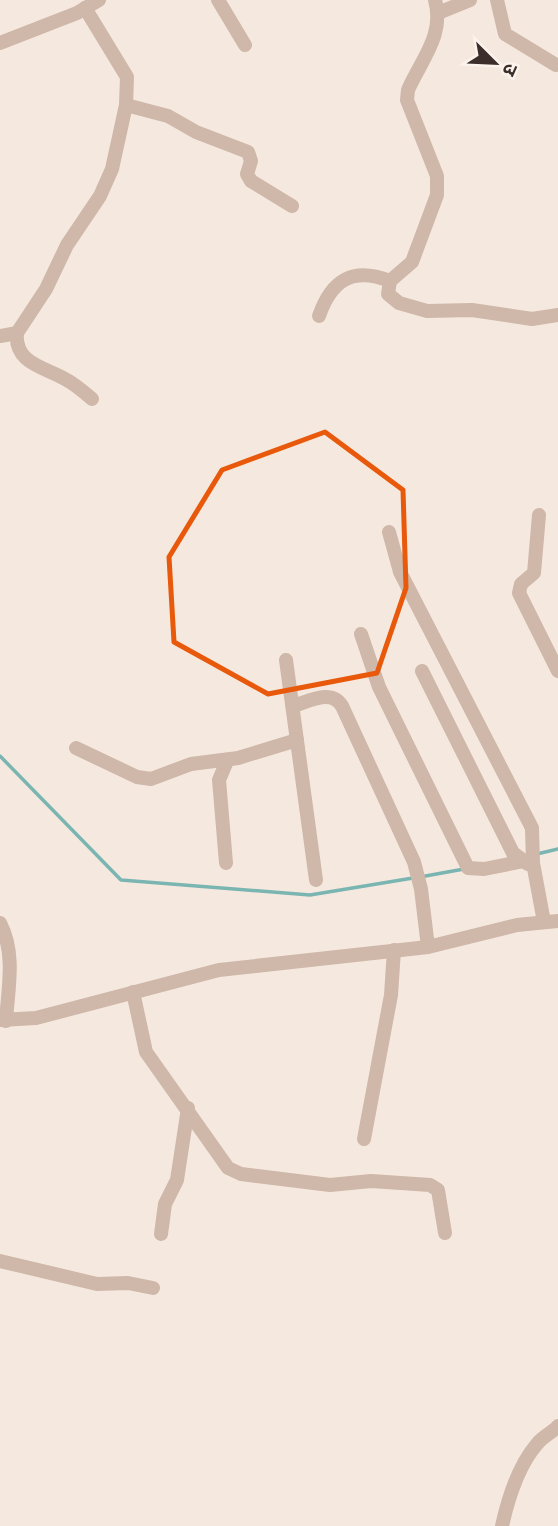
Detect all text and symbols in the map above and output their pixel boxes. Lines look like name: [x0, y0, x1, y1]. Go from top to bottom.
north arrow: [460, 28, 530, 98]
text: उ: [497, 60, 524, 81]

